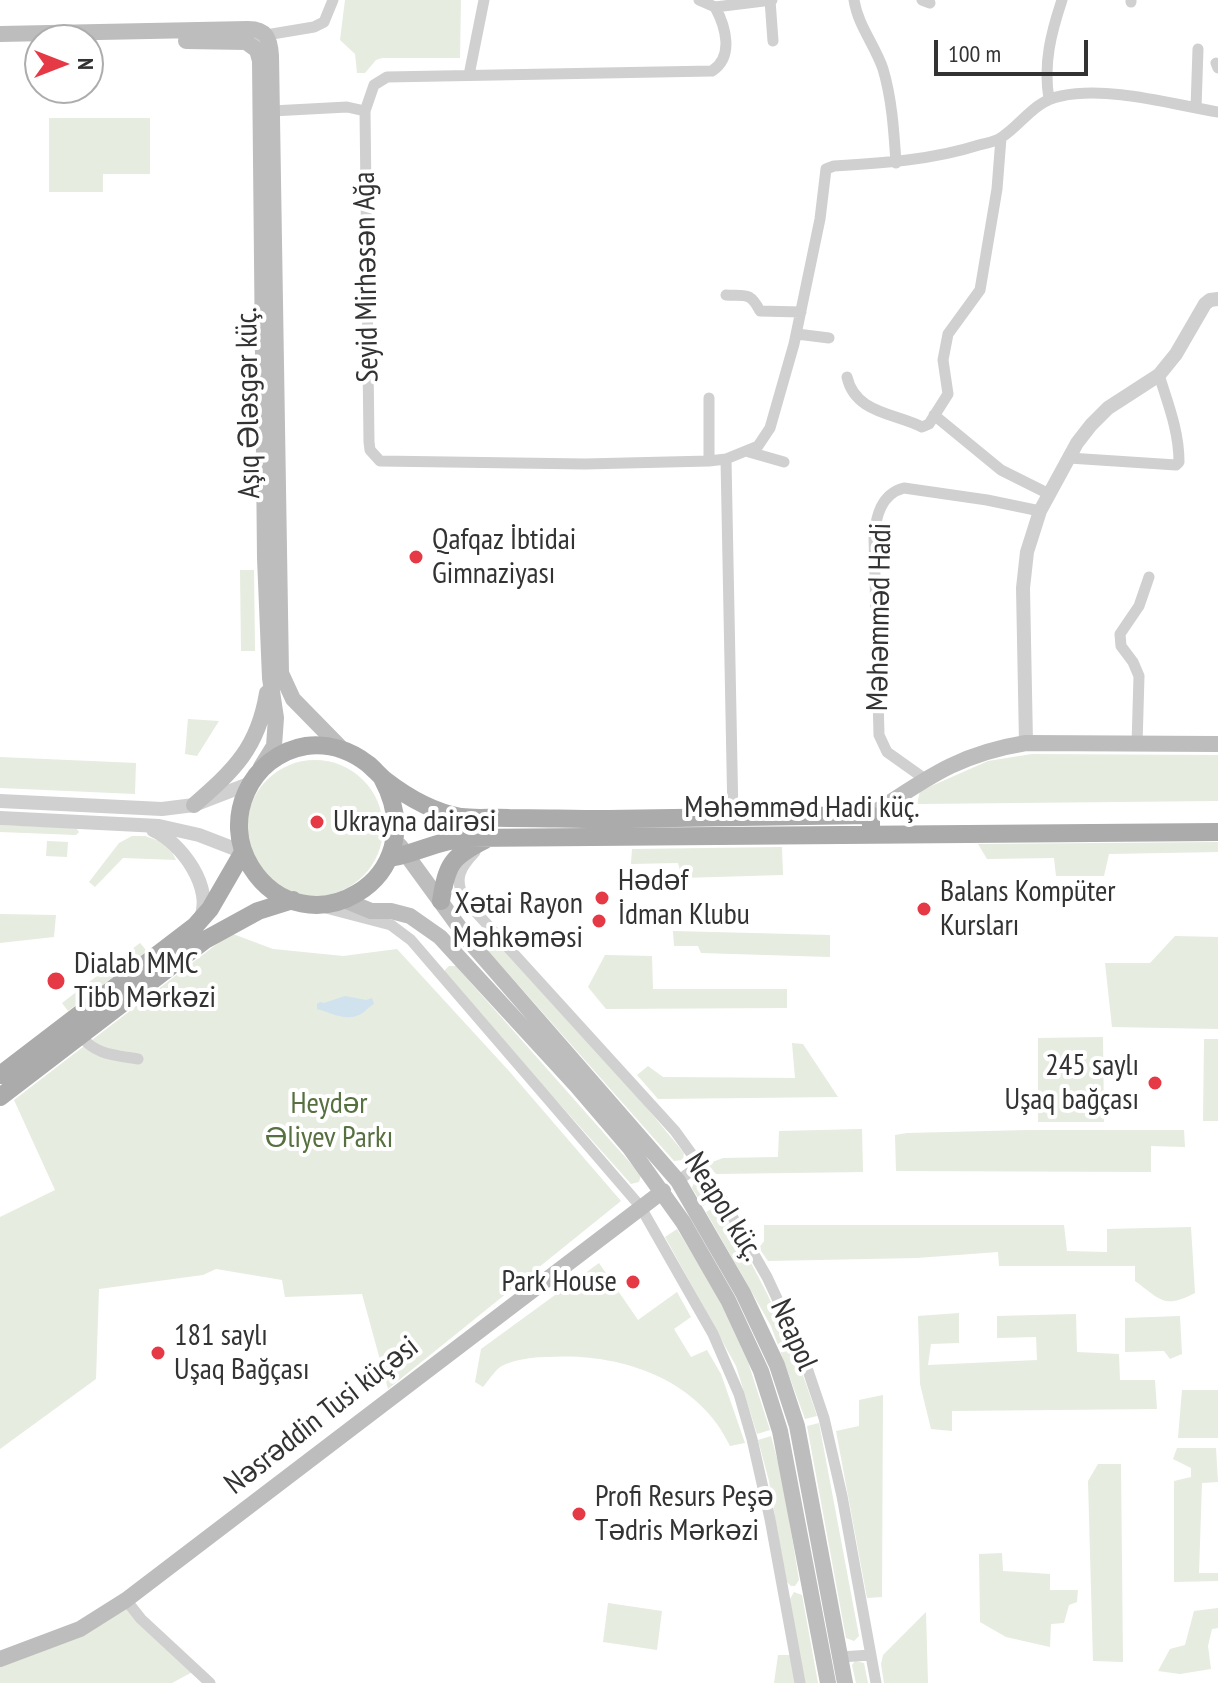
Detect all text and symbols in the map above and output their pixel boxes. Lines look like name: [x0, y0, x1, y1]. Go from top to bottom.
north arrow: [24, 24, 104, 104]
scale bar: [938, 24, 1092, 74]
text: 100 m: [948, 38, 1001, 69]
text: N: [72, 58, 100, 70]
street label: Seyid Mirhəsən Ağa: [347, 171, 387, 383]
street label: Aşıq Ələsgər küç.: [229, 307, 269, 499]
place label: Qafqaz İbtidai Gimnaziyası: [432, 522, 576, 592]
street label: Məhəmməd Hadi: [860, 523, 900, 711]
marker: Qafqaz İbtidai Gimnaziyası: [407, 548, 425, 566]
street label: Məhəmməd Hadi küç.: [684, 790, 920, 826]
place label: Ukrayna dairəsi: [333, 804, 496, 840]
marker: Ukrayna dairəsi: [308, 813, 326, 831]
place label: Hədəf İdman Klubu: [618, 863, 750, 934]
place label: Balans Kompüter Kursları: [940, 874, 1116, 944]
place label: Xətai Rayon Məhkəməsi: [453, 886, 583, 956]
marker: Hədəf İdman Klubu: [593, 889, 611, 907]
marker: Balans Kompüter Kursları: [915, 900, 933, 918]
marker: Xətai Rayon Məhkəməsi: [590, 912, 608, 930]
place label: Dialab MMC Tibb Mərkəzi: [74, 946, 216, 1016]
marker: Dialab MMC Tibb Mərkəzi: [45, 970, 67, 992]
place label: 245 saylı Uşaq bağçası: [1005, 1048, 1139, 1118]
marker: 245 saylı Uşaq bağçası: [1146, 1074, 1164, 1092]
park label: Heydər Əliyev Parkı: [265, 1086, 393, 1156]
street label: Neapol küç.: [676, 1146, 770, 1268]
place label: Park House: [501, 1264, 617, 1300]
marker: Park House: [624, 1273, 642, 1291]
street label: Neapol: [762, 1294, 824, 1376]
place label: 181 saylı Uşaq Bağçası: [174, 1318, 310, 1388]
street label: Nəsrəddin Tusi küçəsi: [218, 1329, 426, 1503]
marker: 181 saylı Uşaq Bağçası: [149, 1344, 167, 1362]
place label: Profi Resurs Peşə Tədris Mərkəzi: [595, 1479, 774, 1550]
marker: Profi Resurs Peşə Tədris Mərkəzi: [570, 1505, 588, 1523]

